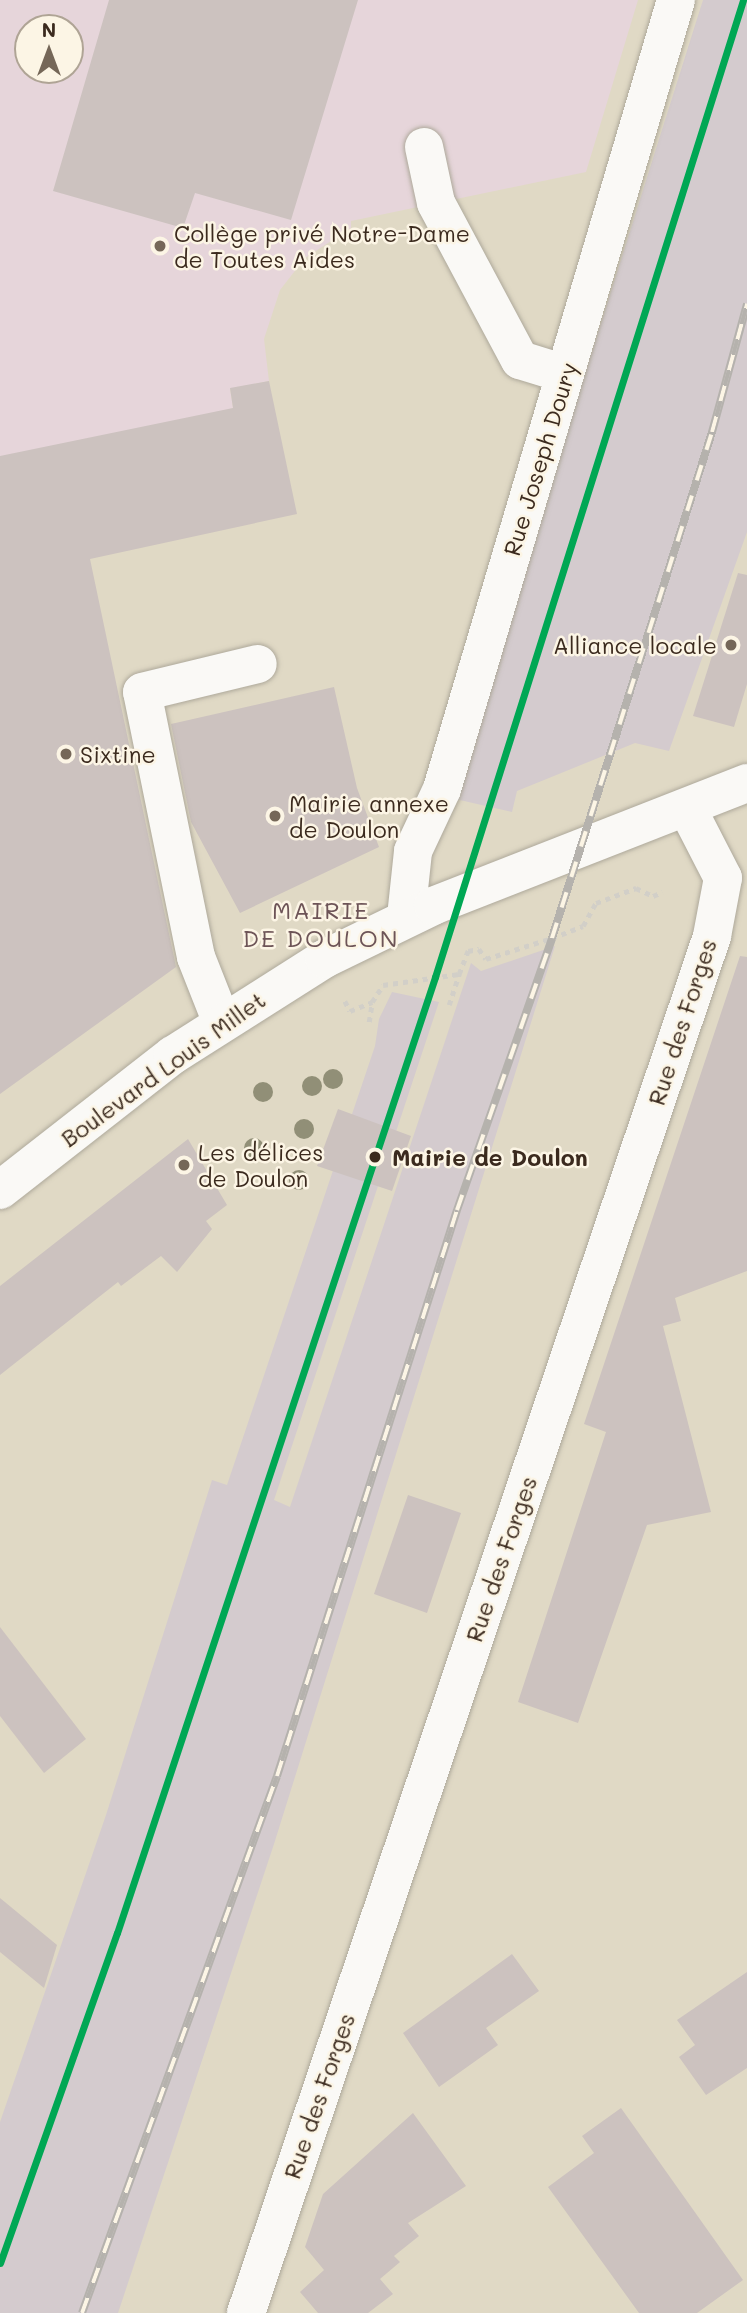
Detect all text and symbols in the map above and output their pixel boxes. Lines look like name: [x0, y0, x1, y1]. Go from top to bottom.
north arrow: [14, 14, 84, 84]
text: N: [42, 17, 56, 42]
place label: Collège privé Notre-Dame de Toutes Aides: [174, 219, 470, 273]
marker: Collège privé Notre-Dame de Toutes Aides: [152, 238, 168, 254]
street label: Rue Joseph Doury: [497, 359, 583, 559]
place label: Alliance locale: [553, 631, 717, 659]
marker: Alliance locale: [723, 637, 739, 653]
place label: Sixtine: [80, 740, 156, 768]
marker: Sixtine: [58, 746, 74, 762]
place label: Mairie annexe de Doulon: [289, 789, 449, 843]
marker: Mairie annexe de Doulon: [267, 808, 283, 824]
district label: MAIRIE DE DOULON: [244, 896, 398, 952]
street label: Rue des Forges: [642, 935, 722, 1109]
street label: Boulevard Louis Millet: [56, 986, 270, 1152]
place label: Les délices de Doulon: [198, 1138, 323, 1192]
place label: Mairie de Doulon: [392, 1143, 588, 1171]
marker: Mairie de Doulon: [364, 1146, 386, 1168]
marker: Les délices de Doulon: [176, 1157, 192, 1173]
street label: Rue des Forges: [460, 1473, 542, 1645]
street label: Rue des Forges: [278, 2010, 360, 2182]

